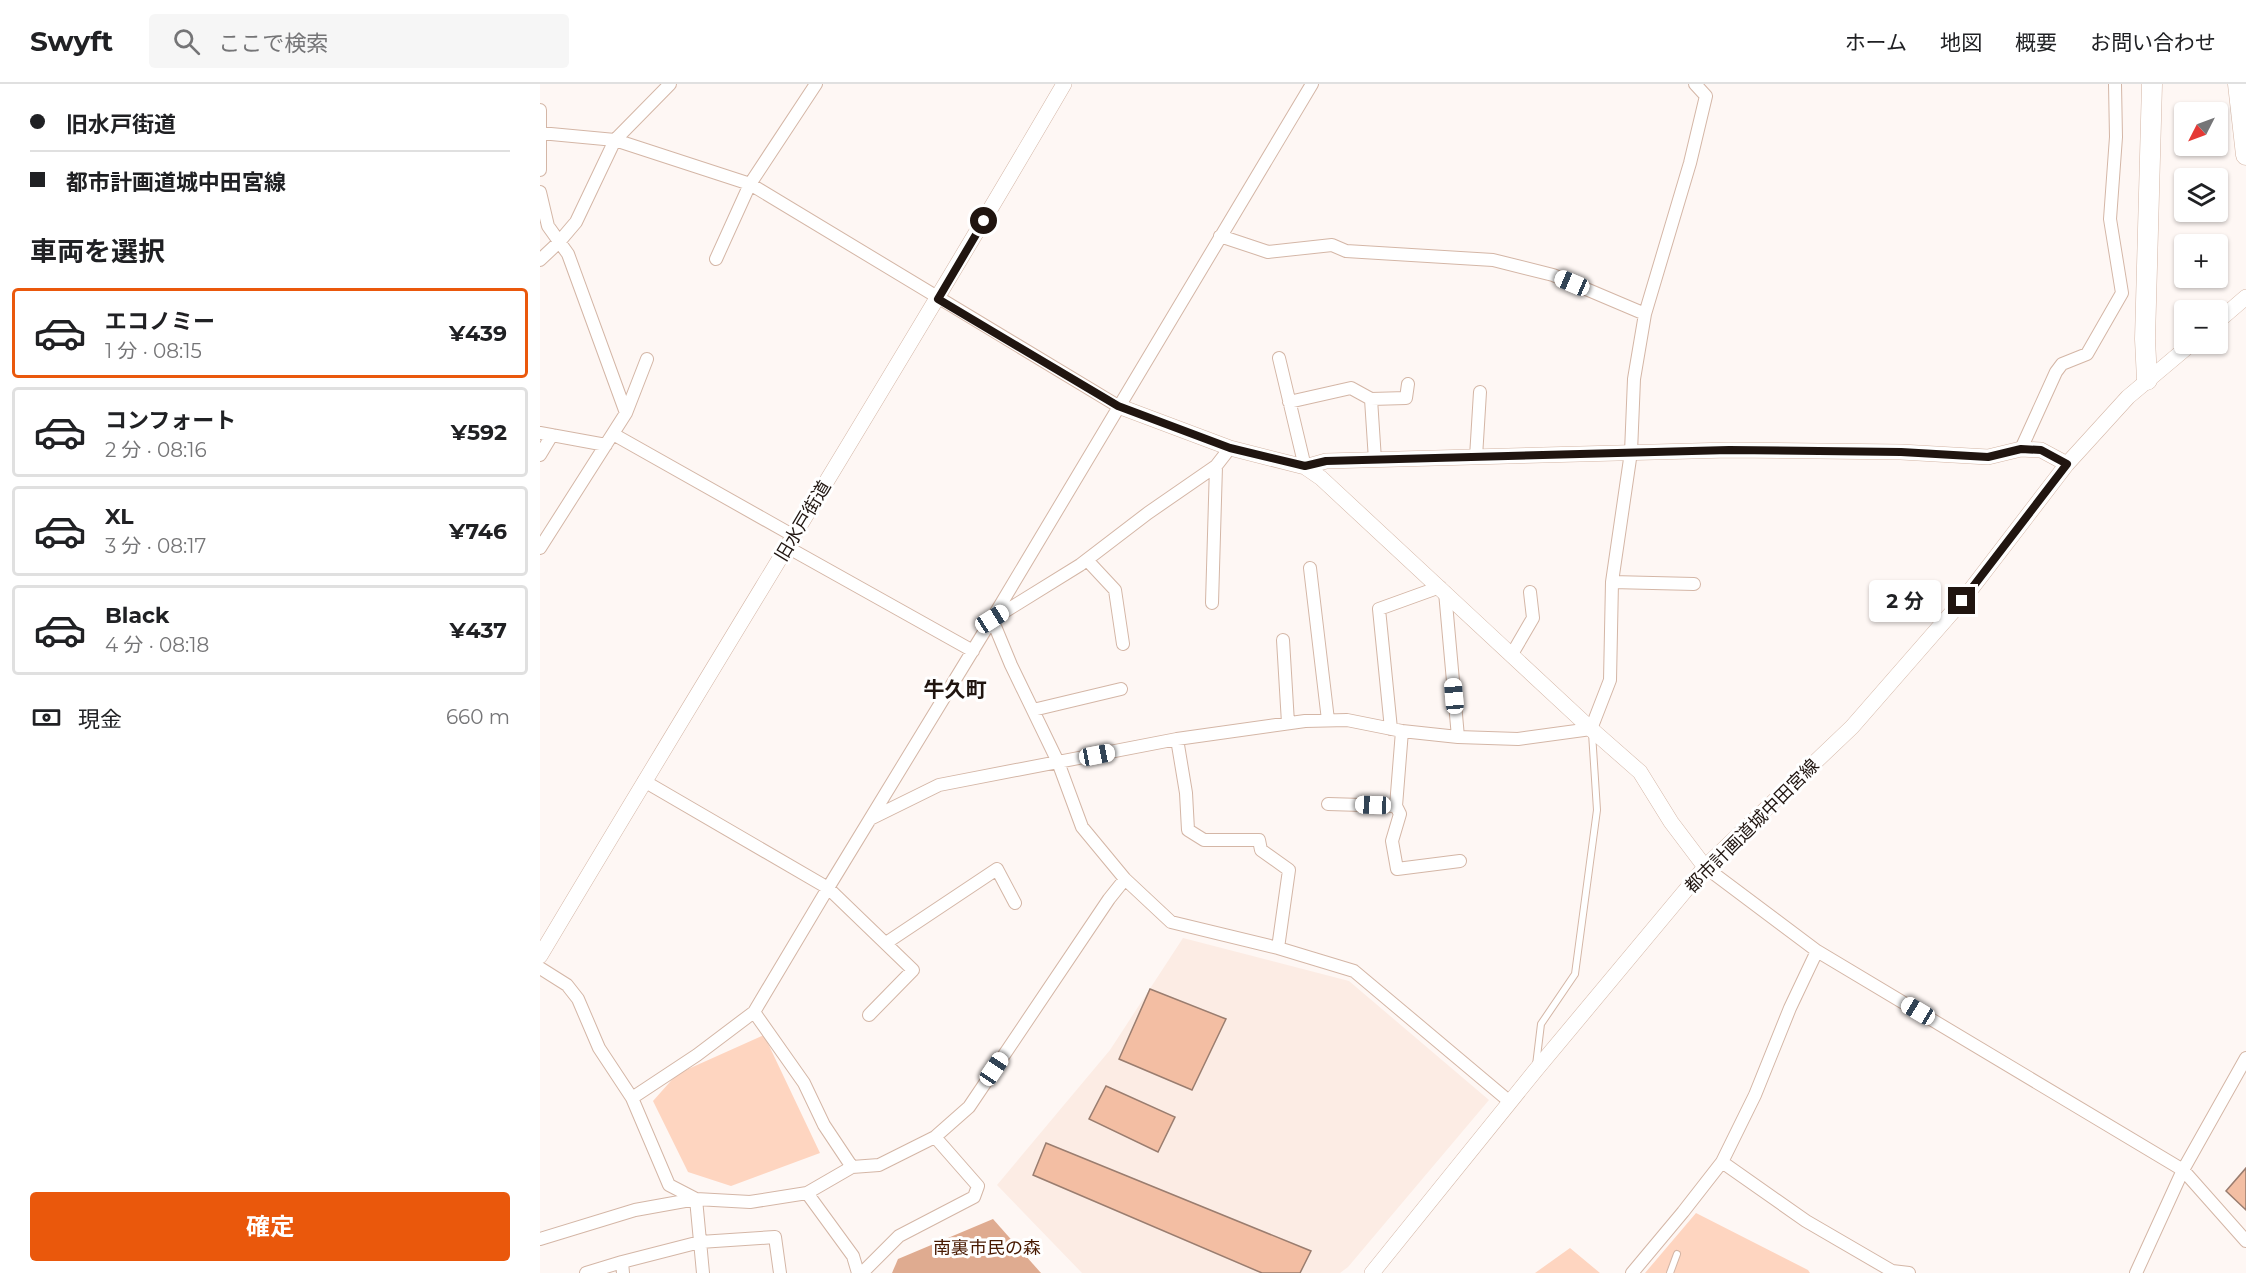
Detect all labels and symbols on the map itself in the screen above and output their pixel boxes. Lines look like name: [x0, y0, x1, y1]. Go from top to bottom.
north arrow: [2174, 102, 2228, 156]
route start: [970, 207, 997, 234]
car: [1552, 268, 1592, 298]
street label: 旧水戸街道: [770, 477, 836, 565]
callout: 2 分: [1869, 580, 1941, 622]
route end: [1948, 587, 1975, 614]
car: [972, 602, 1012, 636]
district label: 牛久町: [924, 677, 987, 702]
car: [1443, 677, 1465, 715]
car: [1078, 743, 1116, 767]
street label: 都市計画道城中田宮線: [1681, 755, 1823, 897]
car: [1355, 795, 1391, 815]
car: [1898, 994, 1938, 1028]
car: [976, 1049, 1012, 1089]
park label: 南裏市民の森: [933, 1237, 1041, 1259]

